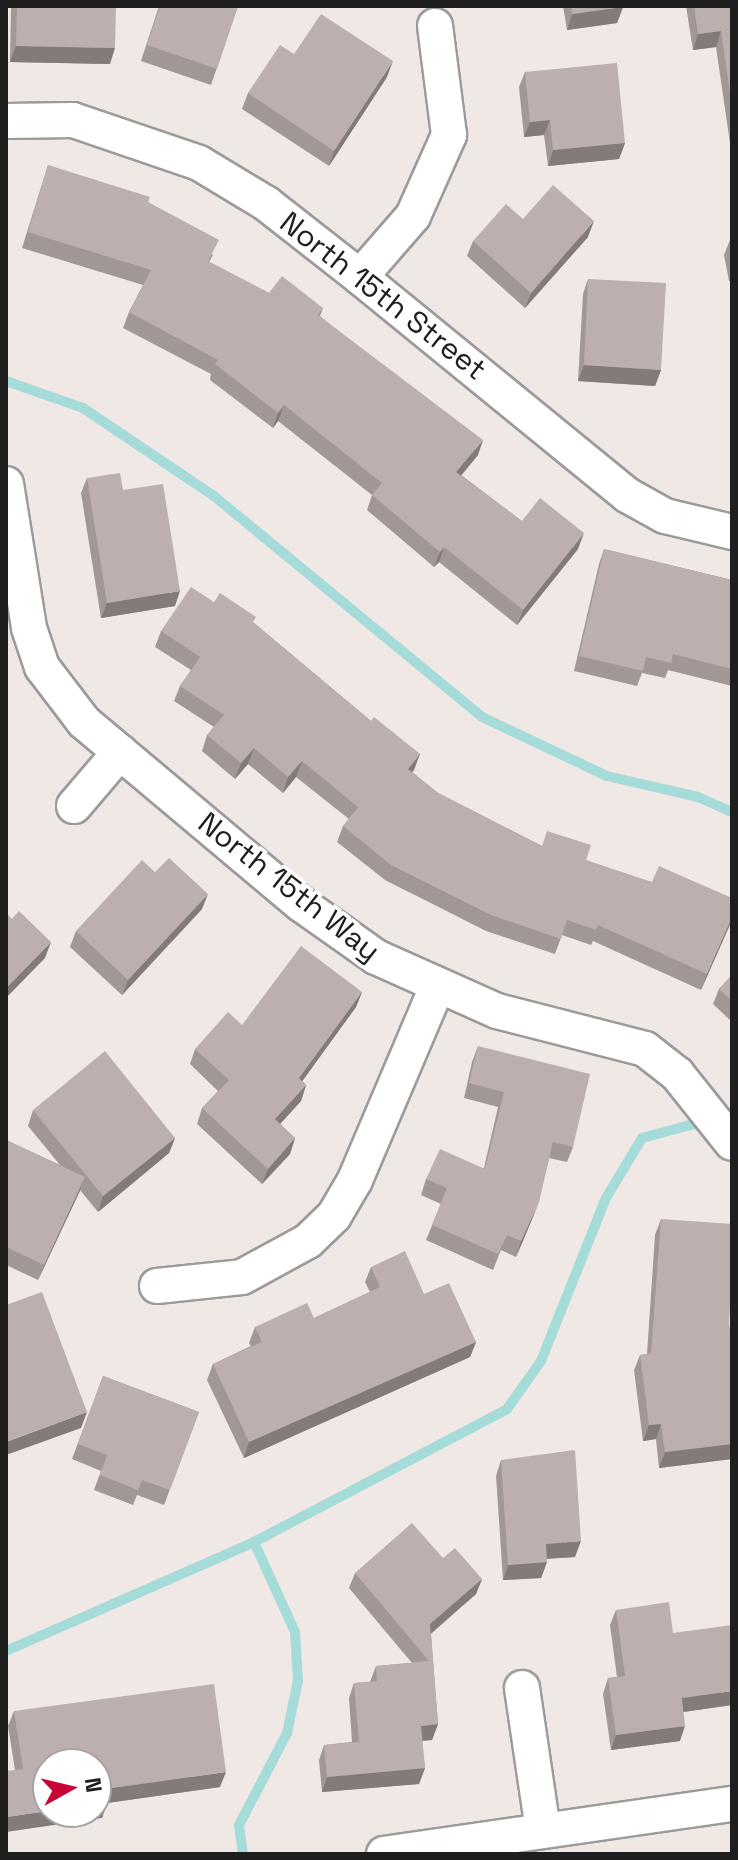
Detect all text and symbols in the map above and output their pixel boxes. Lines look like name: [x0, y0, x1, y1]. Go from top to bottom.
street label: North 15th Street: [273, 204, 493, 388]
street label: North 15th Way: [191, 805, 387, 969]
north arrow: [32, 1748, 112, 1828]
text: N: [79, 1776, 109, 1794]

